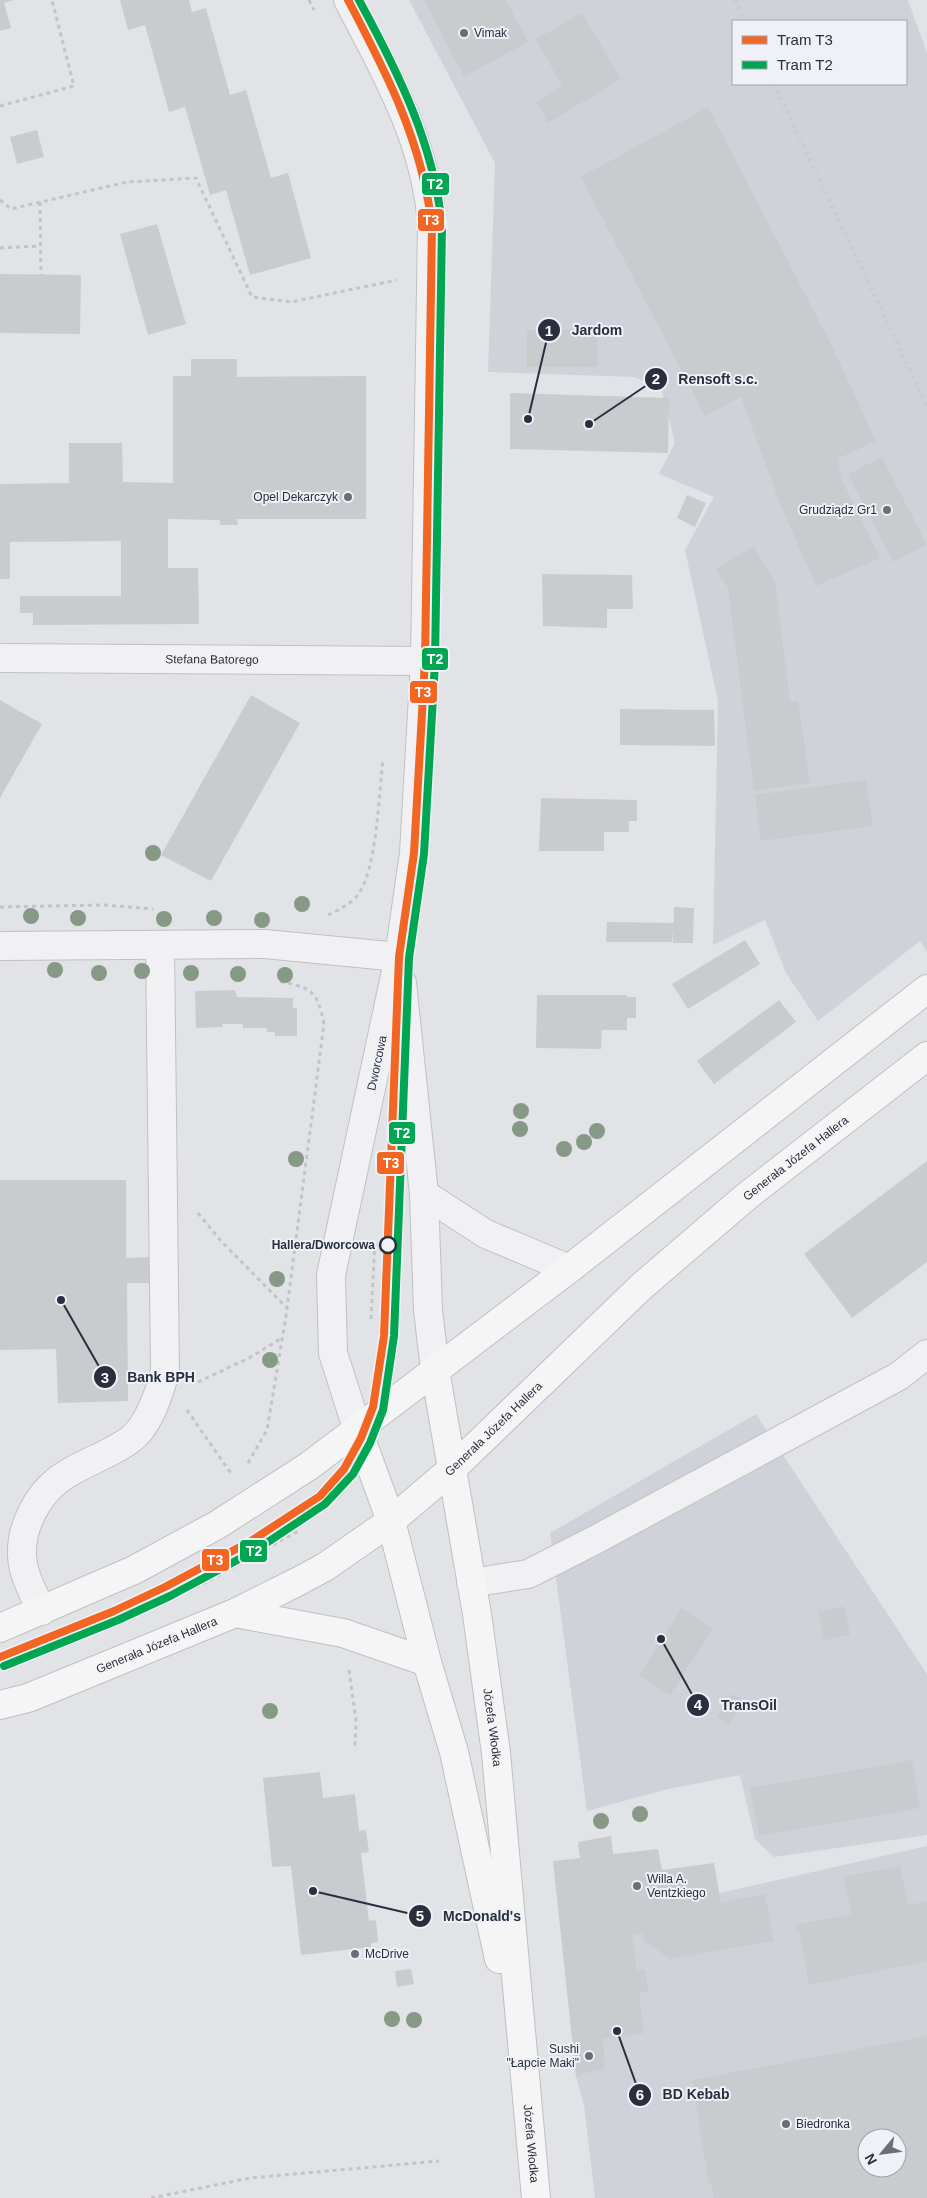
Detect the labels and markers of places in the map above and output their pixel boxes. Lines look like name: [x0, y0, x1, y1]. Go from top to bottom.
place label: Vimak: [474, 26, 508, 40]
marker: Vimak: [458, 27, 470, 39]
callout: Jardom: [537, 316, 632, 345]
callout: Rensoft s.c.: [644, 365, 768, 394]
place label: Opel Dekarczyk: [253, 490, 339, 504]
marker: Opel Dekarczyk: [342, 491, 354, 503]
place label: Grudziądz Gr1: [799, 503, 877, 517]
marker: Grudziądz Gr1: [881, 504, 893, 516]
marker: Hallera/Dworcowa: [379, 1236, 397, 1254]
place label: Hallera/Dworcowa: [272, 1238, 375, 1252]
callout: Bank BPH: [92, 1363, 205, 1392]
callout: TransOil: [686, 1690, 787, 1719]
place label: Willa A. Ventzkiego: [647, 1872, 706, 1900]
marker: Willa A. Ventzkiego: [631, 1880, 643, 1892]
callout: McDonald's: [408, 1901, 531, 1930]
place label: McDrive: [365, 1947, 409, 1961]
marker: McDrive: [349, 1948, 361, 1960]
place label: Sushi "Łapcie Maki": [506, 2042, 579, 2070]
marker: Sushi "Łapcie Maki": [583, 2050, 595, 2062]
callout: BD Kebab: [628, 2080, 740, 2109]
place label: Biedronka: [796, 2117, 850, 2131]
marker: Biedronka: [780, 2118, 792, 2130]

